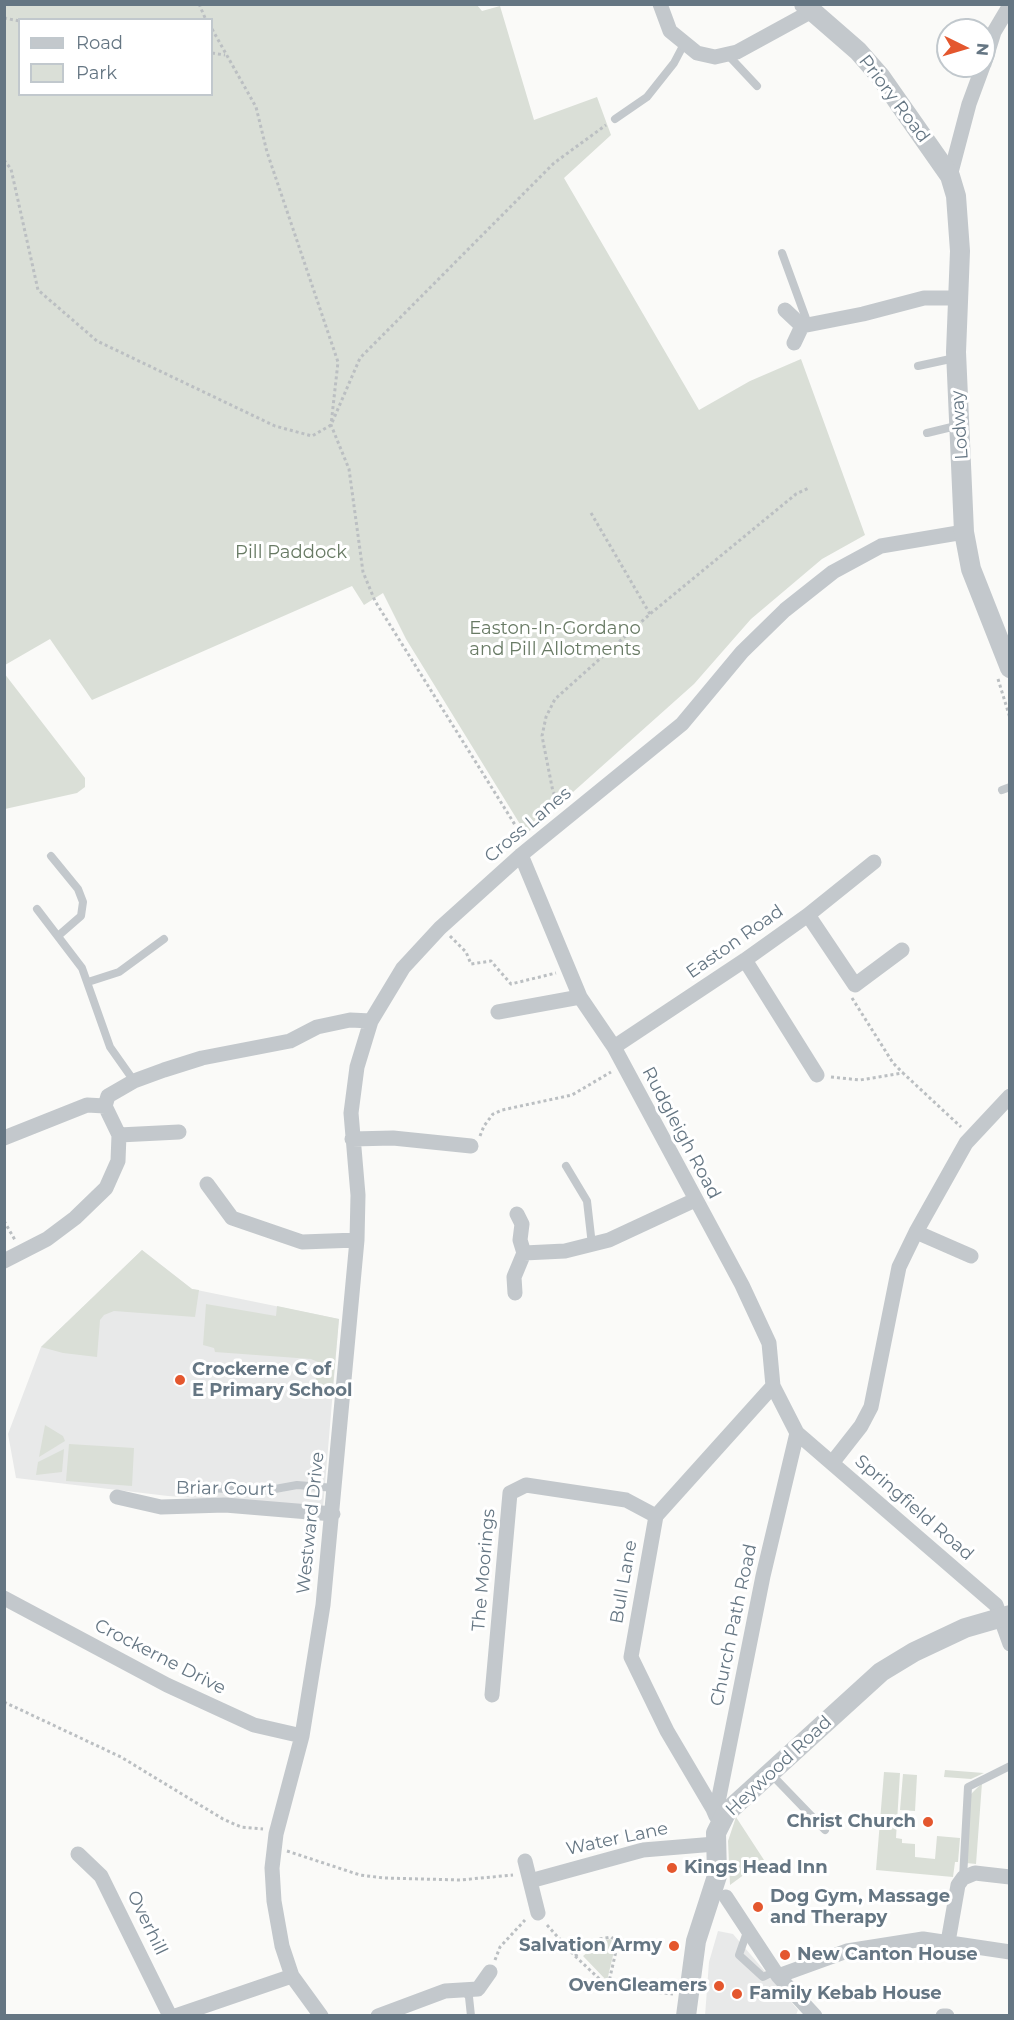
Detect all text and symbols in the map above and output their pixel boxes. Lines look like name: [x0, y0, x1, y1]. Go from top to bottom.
legend: [18, 18, 213, 96]
north arrow: [936, 18, 996, 78]
text: Road: [76, 32, 123, 54]
text: N: [972, 42, 992, 57]
street label: Priory Road: [854, 51, 934, 147]
text: Park: [76, 62, 117, 84]
street label: Lodway: [947, 390, 973, 460]
park label: Pill Paddock: [235, 542, 347, 564]
park label: Easton-In-Gordano and Pill Allotments: [469, 618, 641, 660]
street label: Cross Lanes: [480, 783, 576, 867]
street label: Easton Road: [682, 901, 788, 983]
street label: Rudgleigh Road: [637, 1063, 725, 1203]
place label: Crockerne C of E Primary School: [192, 1359, 352, 1402]
marker: Crockerne C of E Primary School: [173, 1373, 187, 1387]
street label: Westward Drive: [293, 1451, 329, 1595]
street label: Springfield Road: [850, 1451, 978, 1565]
street label: Briar Court: [176, 1477, 274, 1501]
street label: The Moorings: [468, 1508, 500, 1632]
street label: Bull Lane: [606, 1539, 642, 1625]
street label: Church Path Road: [706, 1542, 762, 1708]
street label: Crockerne Drive: [91, 1615, 229, 1699]
street label: Heywood Road: [721, 1711, 837, 1821]
place label: Christ Church: [786, 1811, 916, 1833]
marker: Christ Church: [921, 1815, 935, 1829]
street label: Water Lane: [564, 1818, 670, 1860]
place label: Kings Head Inn: [684, 1857, 828, 1879]
marker: Kings Head Inn: [665, 1861, 679, 1875]
place label: Dog Gym, Massage and Therapy: [770, 1886, 950, 1928]
street label: Overhill: [122, 1887, 172, 1959]
marker: Dog Gym, Massage and Therapy: [751, 1900, 765, 1914]
place label: Salvation Army: [519, 1935, 662, 1957]
marker: Salvation Army: [667, 1939, 681, 1953]
place label: New Canton House: [797, 1944, 978, 1966]
marker: New Canton House: [778, 1948, 792, 1962]
place label: OvenGleamers: [568, 1975, 707, 1997]
marker: OvenGleamers: [712, 1979, 726, 1993]
place label: Family Kebab House: [749, 1983, 942, 2005]
marker: Family Kebab House: [730, 1987, 744, 2001]

